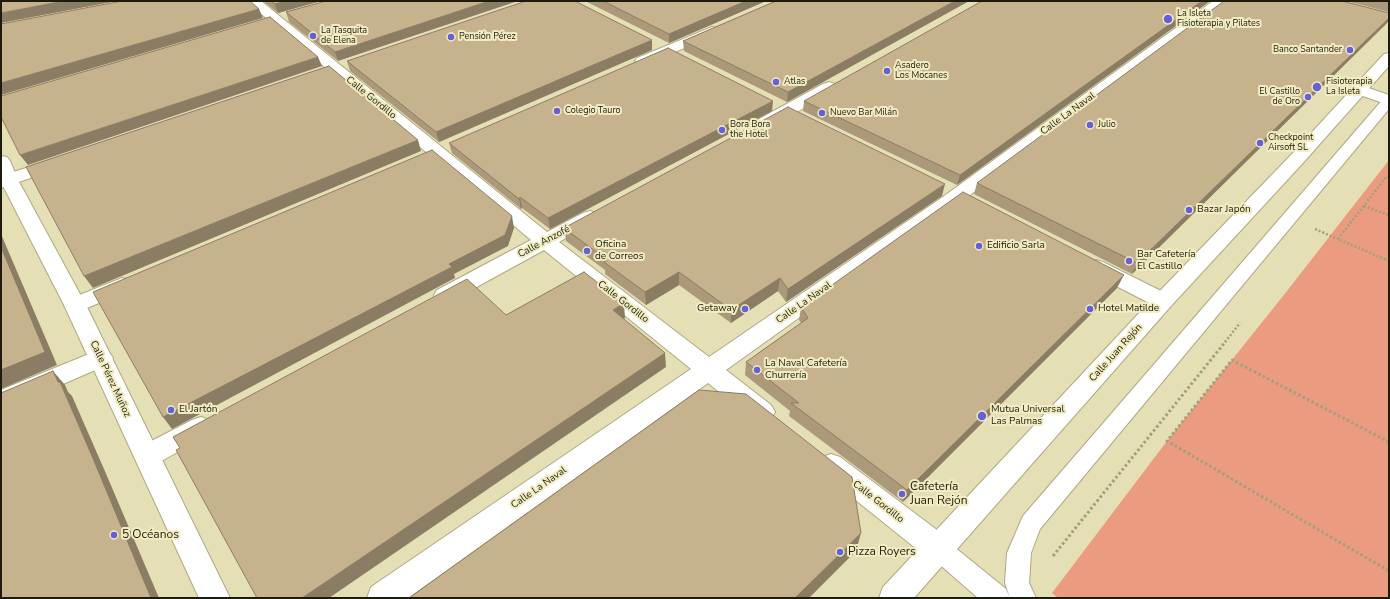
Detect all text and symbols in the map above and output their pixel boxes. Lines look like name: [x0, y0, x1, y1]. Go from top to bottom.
place label: La Isleta Fisioterapia y Pilates: [1177, 9, 1260, 30]
marker: La Isleta Fisioterapia y Pilates: [1162, 13, 1174, 25]
place label: La Tasquita de Elena: [321, 26, 367, 47]
marker: La Tasquita de Elena: [308, 31, 318, 41]
marker: Pensión Pérez: [446, 32, 456, 42]
place label: Pensión Pérez: [459, 32, 516, 42]
place label: Banco Santander: [1273, 45, 1342, 55]
marker: Banco Santander: [1345, 45, 1355, 55]
place label: Asadero Los Mocanes: [895, 61, 947, 82]
marker: Asadero Los Mocanes: [882, 66, 892, 76]
street label: Calle Gordillo: [343, 74, 399, 122]
marker: Atlas: [771, 77, 781, 87]
place label: Atlas: [784, 77, 805, 87]
place label: Fisioterapia La Isleta: [1326, 77, 1372, 98]
marker: Fisioterapia La Isleta: [1311, 81, 1323, 93]
place label: El Castillo de Oro: [1259, 87, 1300, 108]
street label: Calle La Naval: [1038, 90, 1098, 138]
marker: El Castillo de Oro: [1303, 92, 1313, 102]
marker: Colegio Tauro: [552, 106, 562, 116]
place label: Colegio Tauro: [565, 106, 621, 116]
marker: Nuevo Bar Milán: [817, 108, 827, 118]
place label: Nuevo Bar Milán: [830, 108, 897, 118]
place label: Bora Bora the Hotel: [730, 120, 770, 141]
marker: Julio: [1085, 120, 1095, 130]
place label: Julio: [1098, 120, 1116, 130]
marker: Bora Bora the Hotel: [717, 125, 727, 135]
place label: Checkpoint Airsoft SL: [1268, 133, 1313, 154]
marker: Checkpoint Airsoft SL: [1255, 138, 1265, 148]
place label: Bazar Japón: [1197, 204, 1251, 216]
marker: Bazar Japón: [1184, 205, 1194, 215]
street label: Calle Anzofé: [516, 223, 572, 261]
place label: Oficina de Correos: [595, 239, 643, 262]
place label: Edificio Sarla: [987, 240, 1045, 252]
marker: Edificio Sarla: [974, 241, 984, 251]
marker: Oficina de Correos: [582, 246, 592, 256]
place label: Bar Cafetería El Castillo: [1137, 249, 1196, 272]
marker: Bar Cafetería El Castillo: [1124, 256, 1134, 266]
street label: Calle Gordillo: [595, 278, 651, 326]
street label: Calle La Naval: [774, 279, 834, 327]
place label: Getaway: [697, 303, 737, 315]
place label: Hotel Matilde: [1098, 303, 1159, 315]
marker: Getaway: [740, 304, 750, 314]
marker: Hotel Matilde: [1085, 304, 1095, 314]
street label: Calle Juan Rejón: [1087, 322, 1145, 384]
street label: Calle Pérez Muñoz: [87, 339, 133, 419]
place label: La Naval Cafetería Churrería: [765, 358, 847, 382]
marker: La Naval Cafetería Churrería: [752, 365, 762, 375]
place label: El Jartón: [179, 404, 217, 416]
place label: Mutua Universal Las Palmas: [991, 404, 1064, 428]
marker: El Jartón: [166, 405, 176, 415]
marker: Mutua Universal Las Palmas: [976, 410, 988, 422]
street label: Calle La Naval: [509, 464, 569, 512]
street label: Calle Gordillo: [850, 478, 906, 526]
place label: Cafetería Juan Rejón: [910, 480, 967, 508]
marker: Cafetería Juan Rejón: [897, 489, 907, 499]
place label: 5 Océanos: [122, 528, 179, 542]
marker: 5 Océanos: [109, 530, 119, 540]
place label: Pizza Royers: [848, 545, 916, 559]
marker: Pizza Royers: [835, 547, 845, 557]

